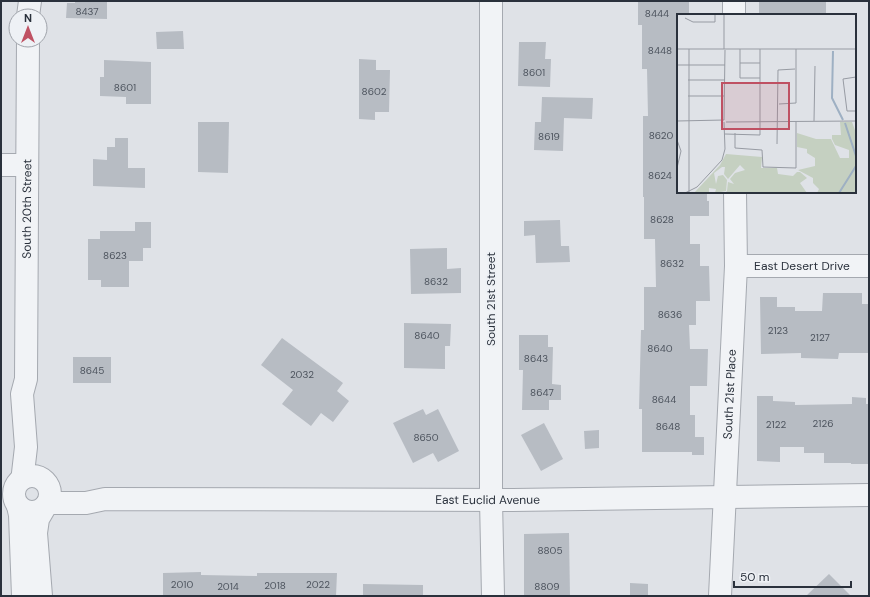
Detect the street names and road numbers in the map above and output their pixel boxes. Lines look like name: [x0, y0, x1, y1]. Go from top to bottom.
street label: South 20th Street: [19, 159, 35, 259]
street label: South 21st Street: [483, 252, 499, 346]
street label: East Desert Drive: [754, 258, 850, 274]
street label: South 21st Place: [720, 349, 740, 440]
street label: East Euclid Avenue: [435, 492, 540, 508]

